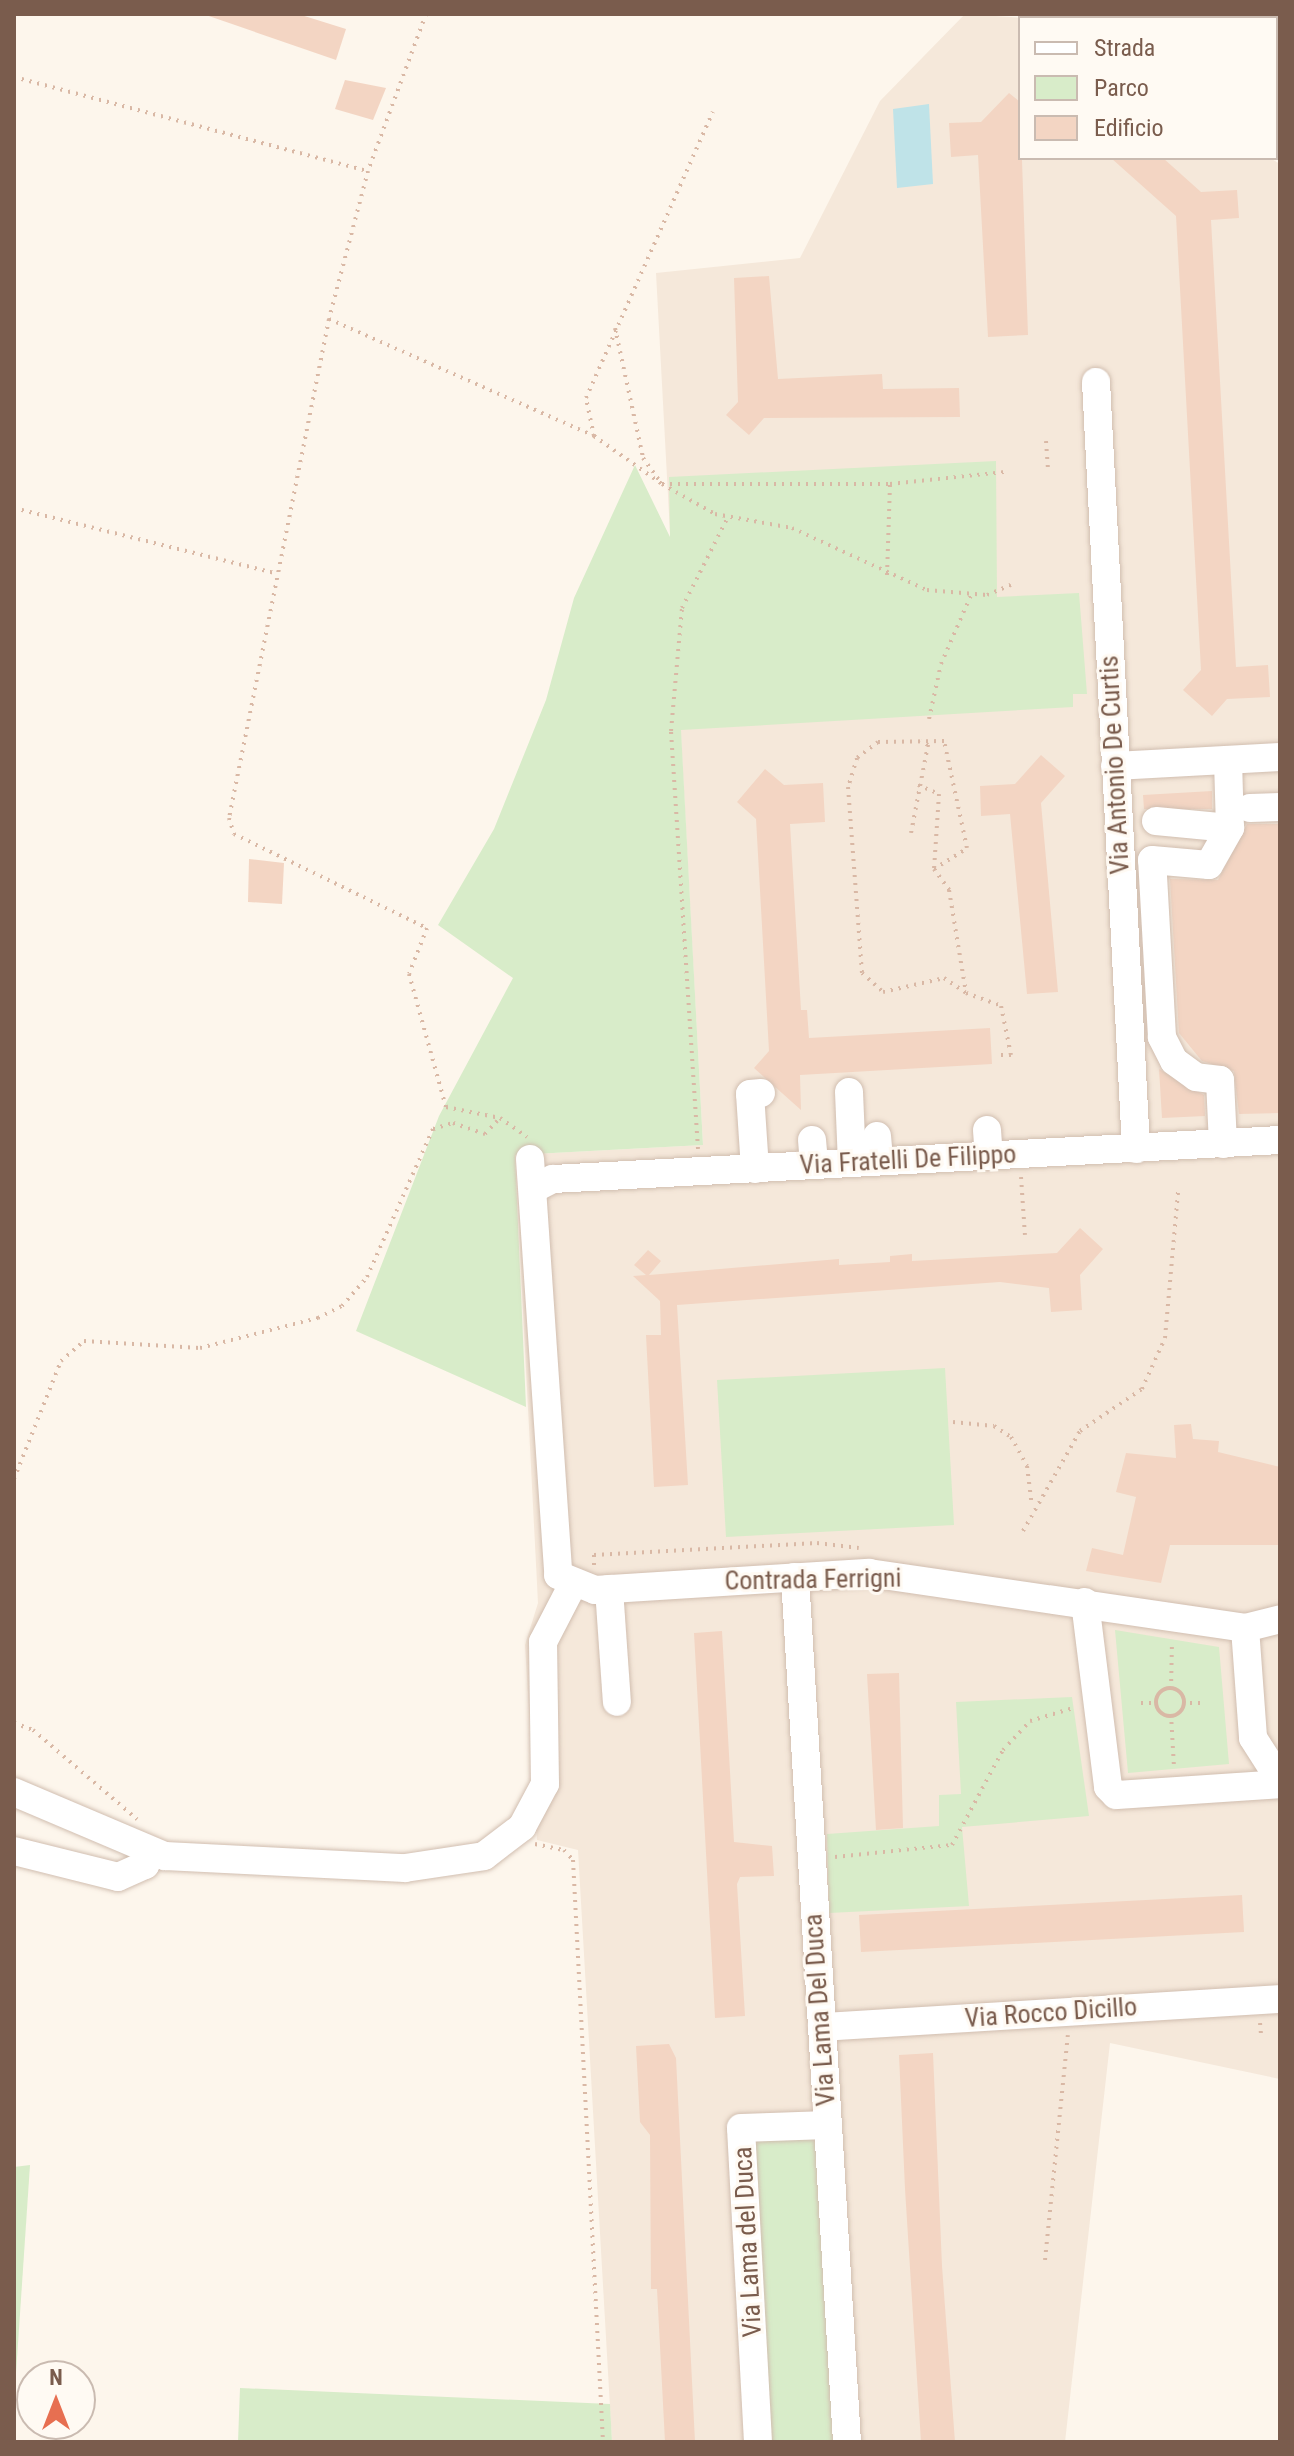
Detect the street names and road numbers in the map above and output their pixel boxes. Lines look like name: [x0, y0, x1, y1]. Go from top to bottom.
street label: Via Antonio De Curtis: [1094, 655, 1136, 875]
street label: Via Fratelli De Filippo: [799, 1139, 1017, 1181]
street label: Contrada Ferrigni: [724, 1563, 902, 1597]
street label: Via Lama Del Duca: [798, 1913, 842, 2107]
street label: Via Rocco Dicillo: [964, 1991, 1138, 2035]
street label: Via Lama del Duca: [727, 2146, 769, 2338]

